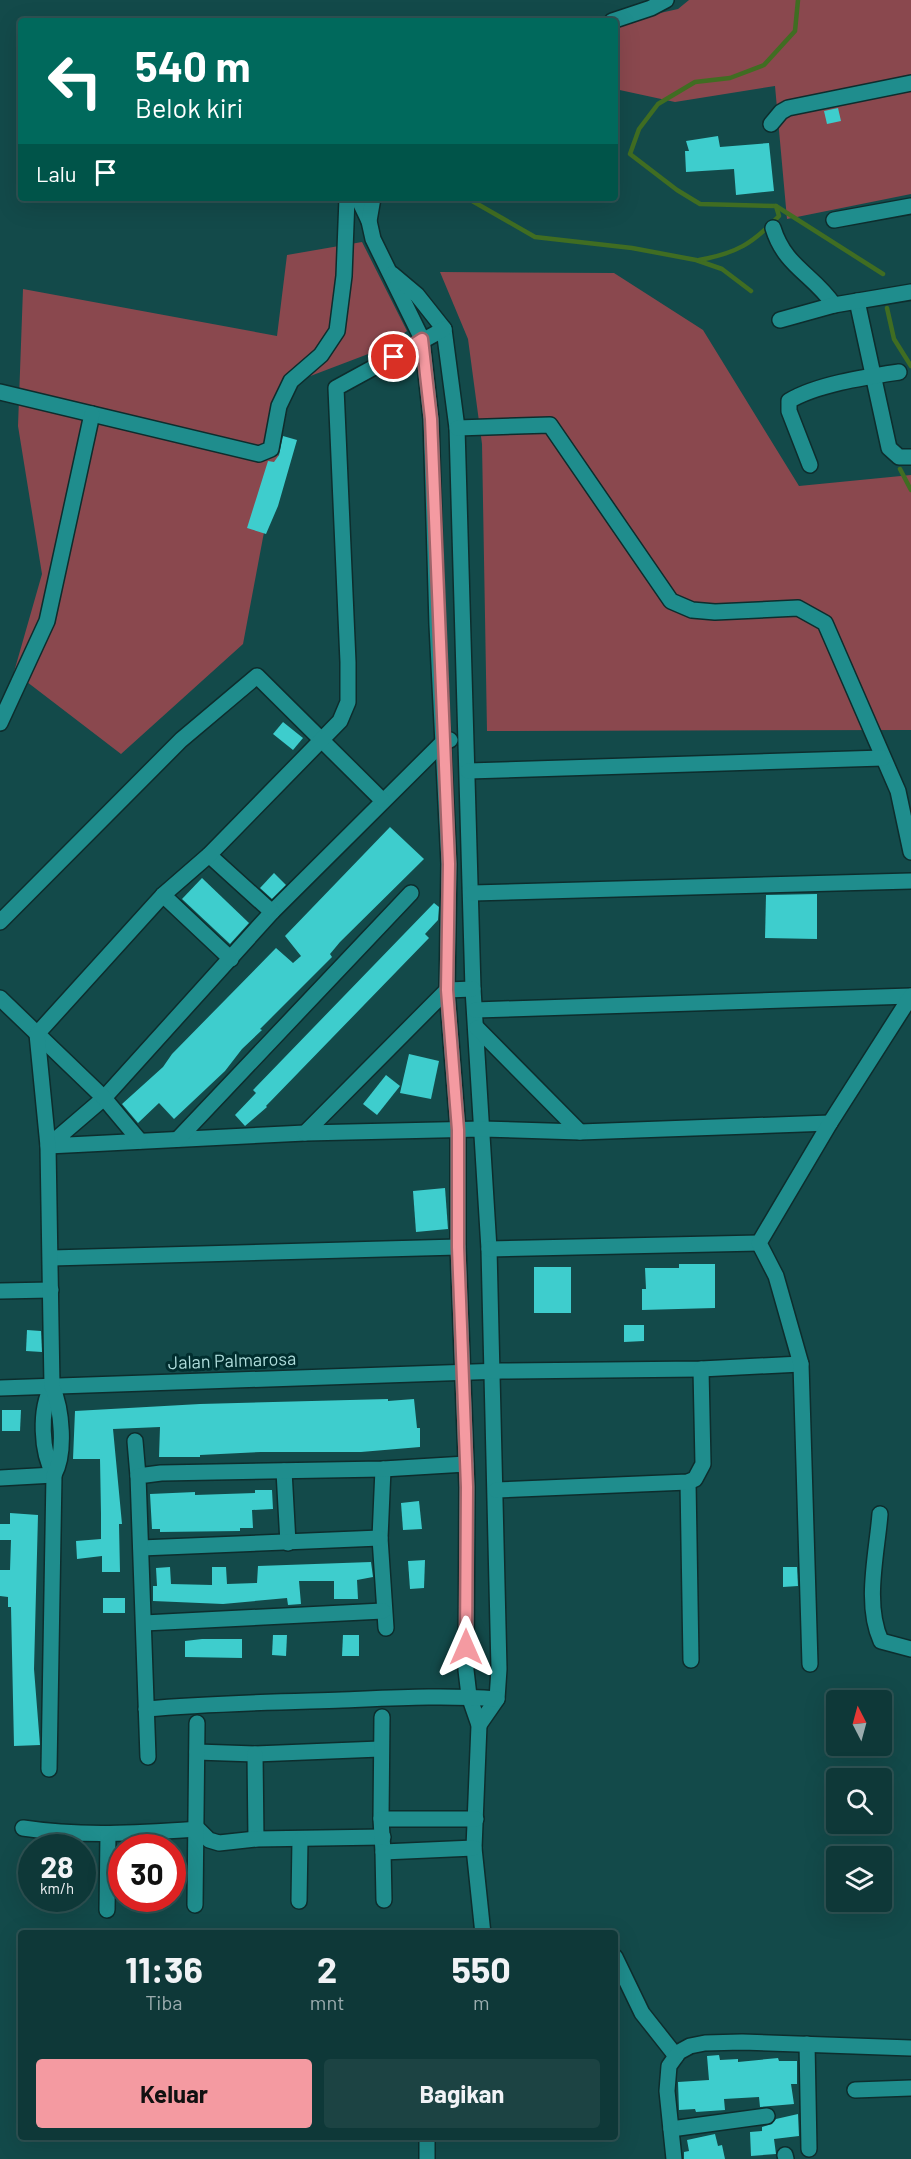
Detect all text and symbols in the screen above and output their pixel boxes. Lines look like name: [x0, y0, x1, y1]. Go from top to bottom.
text: 540 m: [135, 40, 250, 90]
icon: left: [36, 42, 114, 120]
text: Belok kiri: [135, 91, 243, 123]
icon: arrive: [89, 156, 122, 189]
text: Lalu: [36, 160, 77, 186]
pin: [368, 331, 419, 382]
icon: arrive: [377, 340, 410, 373]
street label: Jalan Palmarosa: [167, 1347, 297, 1373]
position arrow: [434, 1615, 498, 1679]
north arrow: [826, 1690, 892, 1756]
map controls: [826, 1690, 892, 1912]
button: search: [826, 1768, 892, 1834]
speed limit sign: 30: [108, 1834, 186, 1912]
button: layers: [826, 1846, 892, 1912]
text: 28: [40, 1848, 74, 1884]
text: km/h: [40, 1879, 74, 1897]
text: 11:36: [125, 1947, 203, 1990]
text: 2: [317, 1947, 337, 1990]
text: 550: [452, 1947, 511, 1990]
text: Tiba: [145, 1990, 183, 2014]
text: mnt: [310, 1990, 344, 2014]
text: m: [473, 1990, 490, 2014]
button: Keluar: [36, 2059, 312, 2128]
button: Bagikan: [324, 2059, 600, 2128]

